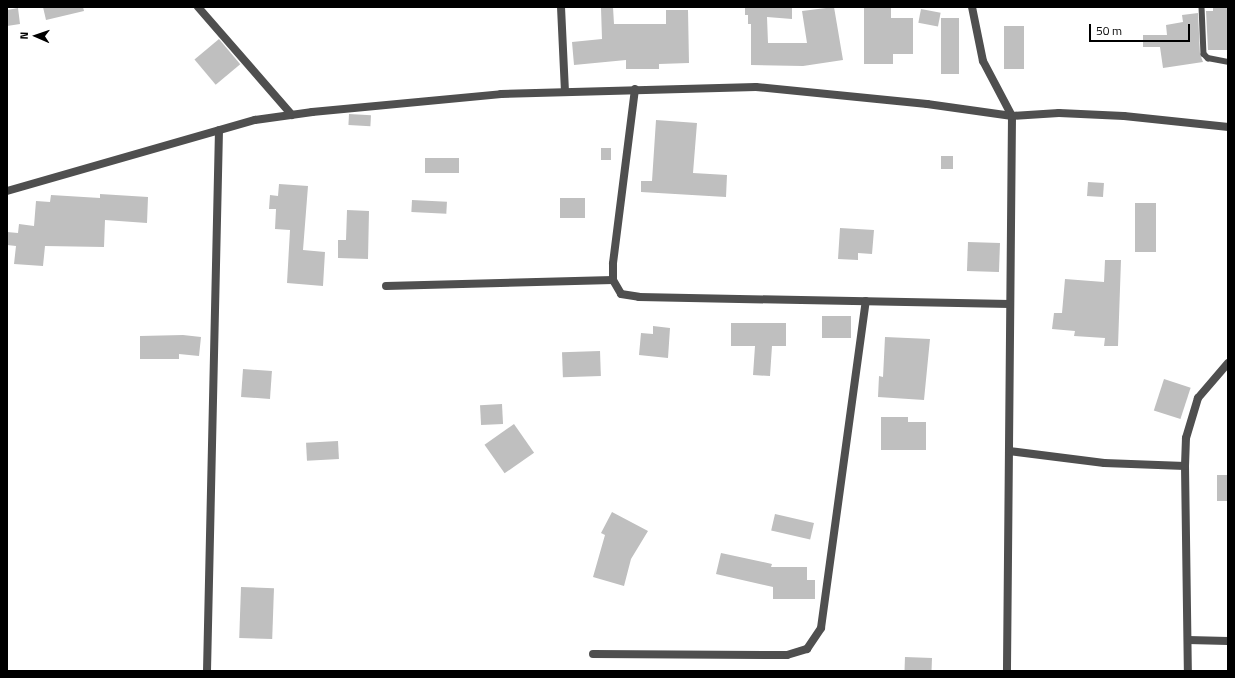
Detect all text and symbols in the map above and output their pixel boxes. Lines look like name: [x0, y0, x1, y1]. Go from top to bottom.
north arrow: [16, 16, 56, 56]
scale bar: [1091, 16, 1192, 42]
text: 50 m: [1096, 21, 1122, 40]
text: N: [16, 31, 32, 40]

